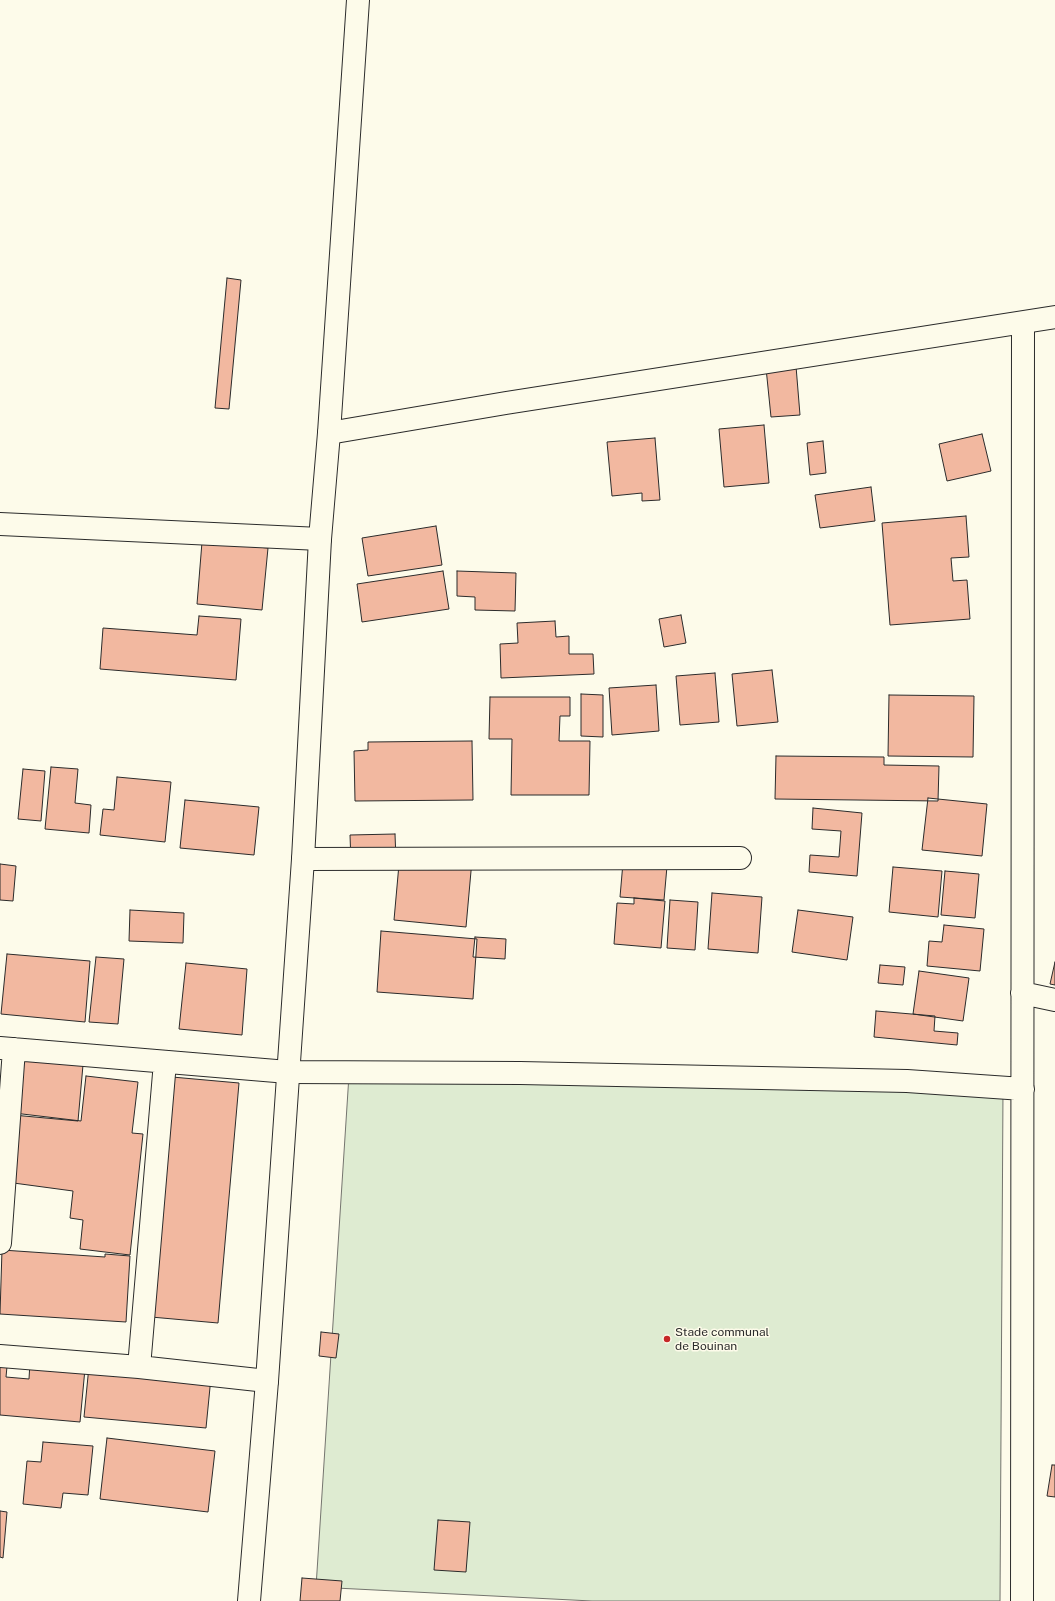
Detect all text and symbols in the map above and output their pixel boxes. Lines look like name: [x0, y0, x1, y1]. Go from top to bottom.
place label: Stade communal de Bouinan: [675, 1325, 769, 1353]
marker: Stade communal de Bouinan: [662, 1334, 672, 1344]

